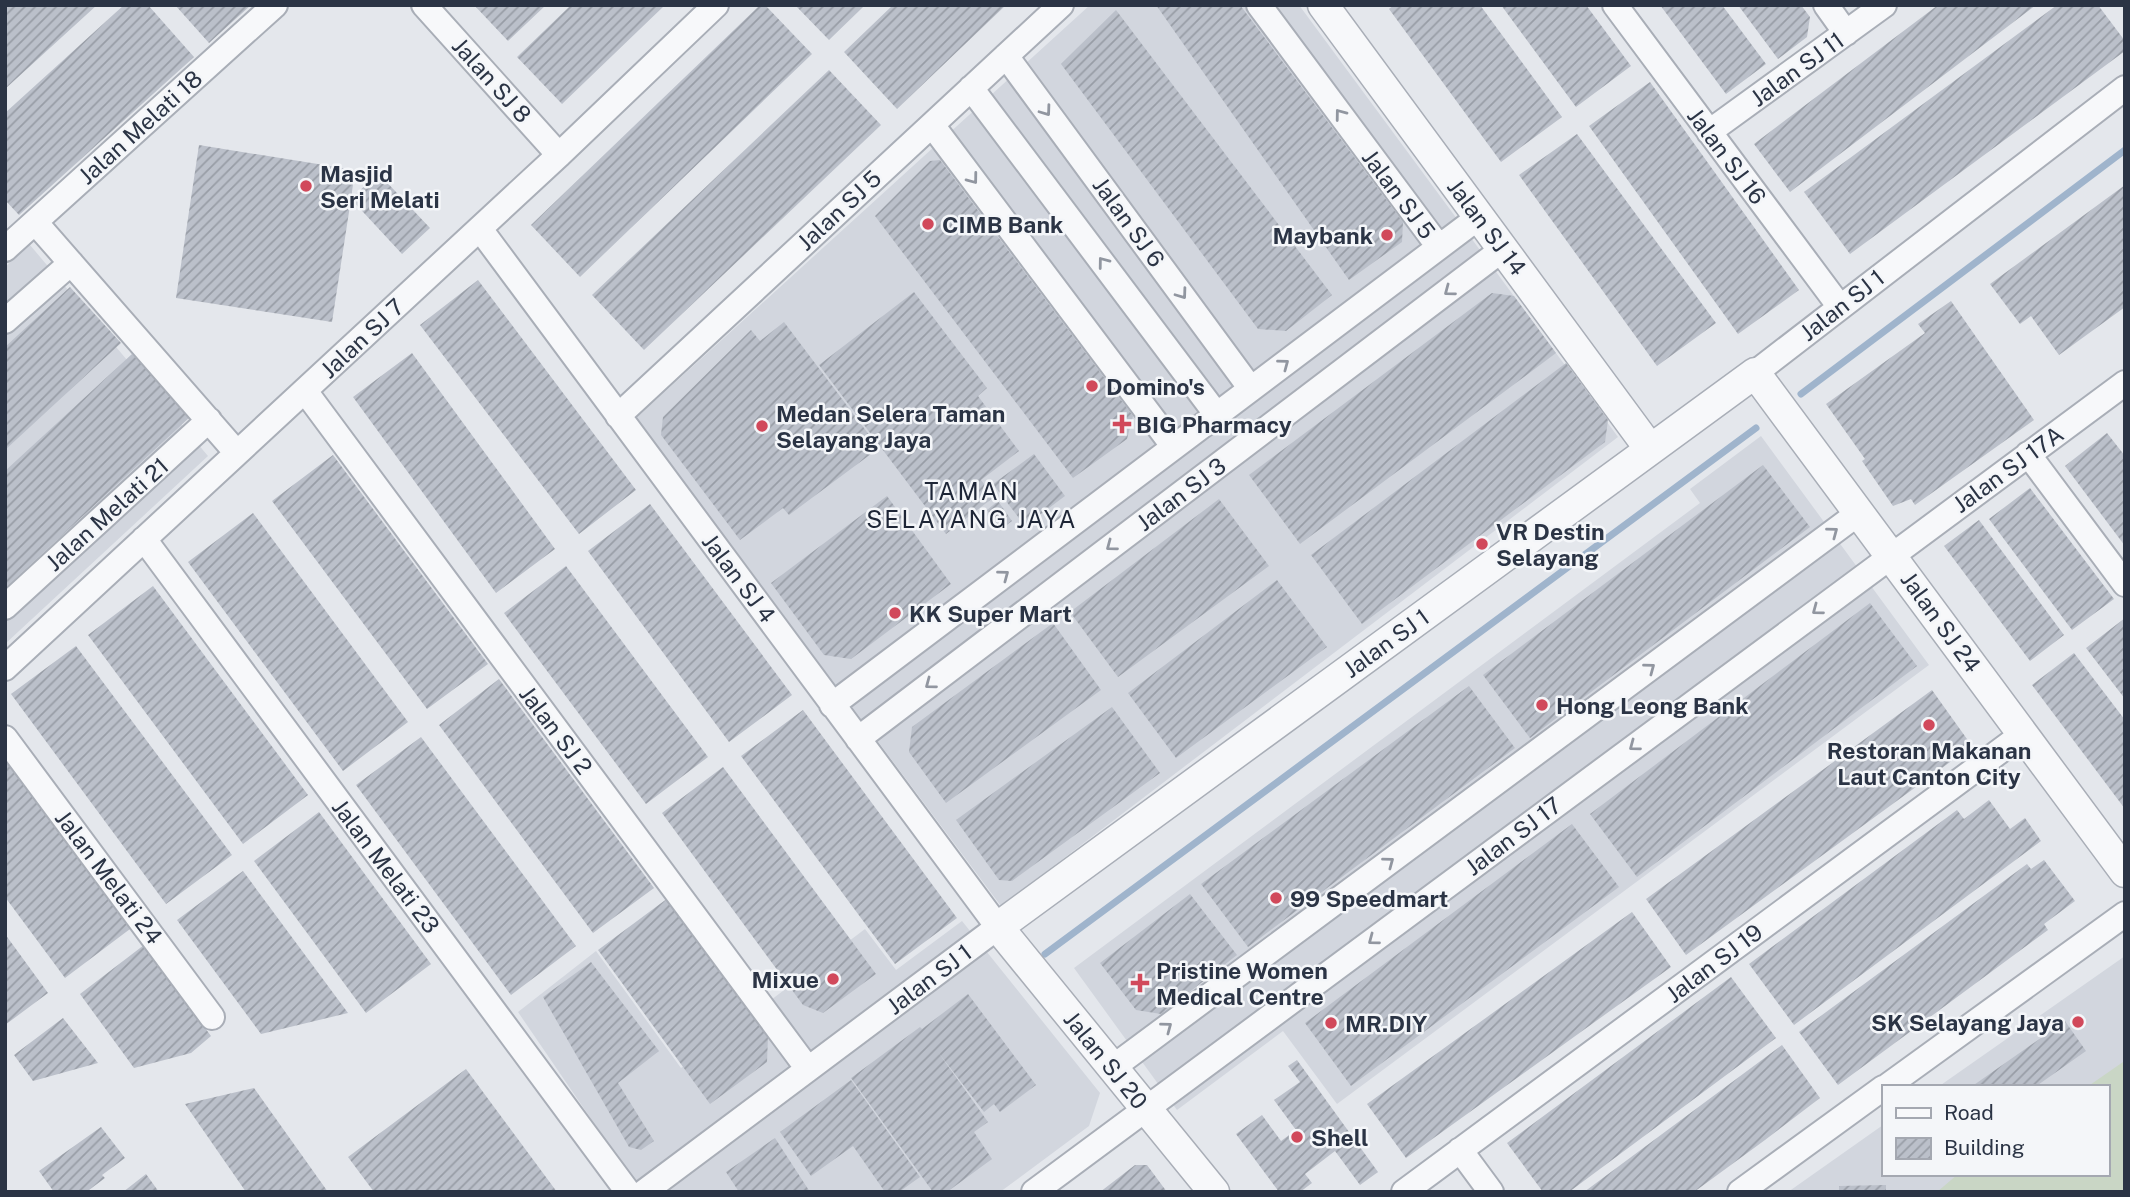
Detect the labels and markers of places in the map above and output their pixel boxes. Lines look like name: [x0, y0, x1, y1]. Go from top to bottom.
place label: Masjid Seri Melati: [320, 160, 440, 213]
marker: Masjid Seri Melati: [298, 178, 314, 194]
place label: CIMB Bank: [942, 211, 1063, 238]
marker: CIMB Bank: [920, 216, 936, 232]
place label: Maybank: [1272, 222, 1373, 249]
marker: Maybank: [1379, 227, 1395, 243]
place label: Domino's: [1106, 373, 1205, 400]
marker: Domino's: [1084, 378, 1100, 394]
place label: Medan Selera Taman Selayang Jaya: [776, 400, 1006, 453]
place label: BIG Pharmacy: [1136, 411, 1292, 438]
marker: BIG Pharmacy: [1114, 416, 1130, 432]
marker: Medan Selera Taman Selayang Jaya: [754, 418, 770, 434]
place label: VR Destin Selayang: [1496, 518, 1605, 571]
marker: VR Destin Selayang: [1474, 536, 1490, 552]
place label: KK Super Mart: [909, 600, 1072, 627]
marker: KK Super Mart: [887, 605, 903, 621]
place label: Hong Leong Bank: [1556, 692, 1749, 719]
marker: Hong Leong Bank: [1534, 697, 1550, 713]
marker: Restoran Makanan Laut Canton City: [1921, 717, 1937, 733]
place label: Restoran Makanan Laut Canton City: [1827, 737, 2031, 790]
place label: 99 Speedmart: [1290, 885, 1448, 912]
marker: 99 Speedmart: [1268, 890, 1284, 906]
place label: Pristine Women Medical Centre: [1156, 957, 1328, 1010]
place label: Mixue: [752, 966, 819, 993]
marker: Mixue: [825, 971, 841, 987]
marker: Pristine Women Medical Centre: [1130, 973, 1150, 993]
place label: SK Selayang Jaya: [1871, 1009, 2064, 1036]
place label: MR.DIY: [1345, 1010, 1428, 1037]
marker: SK Selayang Jaya: [2070, 1014, 2086, 1030]
marker: MR.DIY: [1323, 1015, 1339, 1031]
place label: Shell: [1311, 1124, 1369, 1151]
marker: Shell: [1289, 1129, 1305, 1145]

